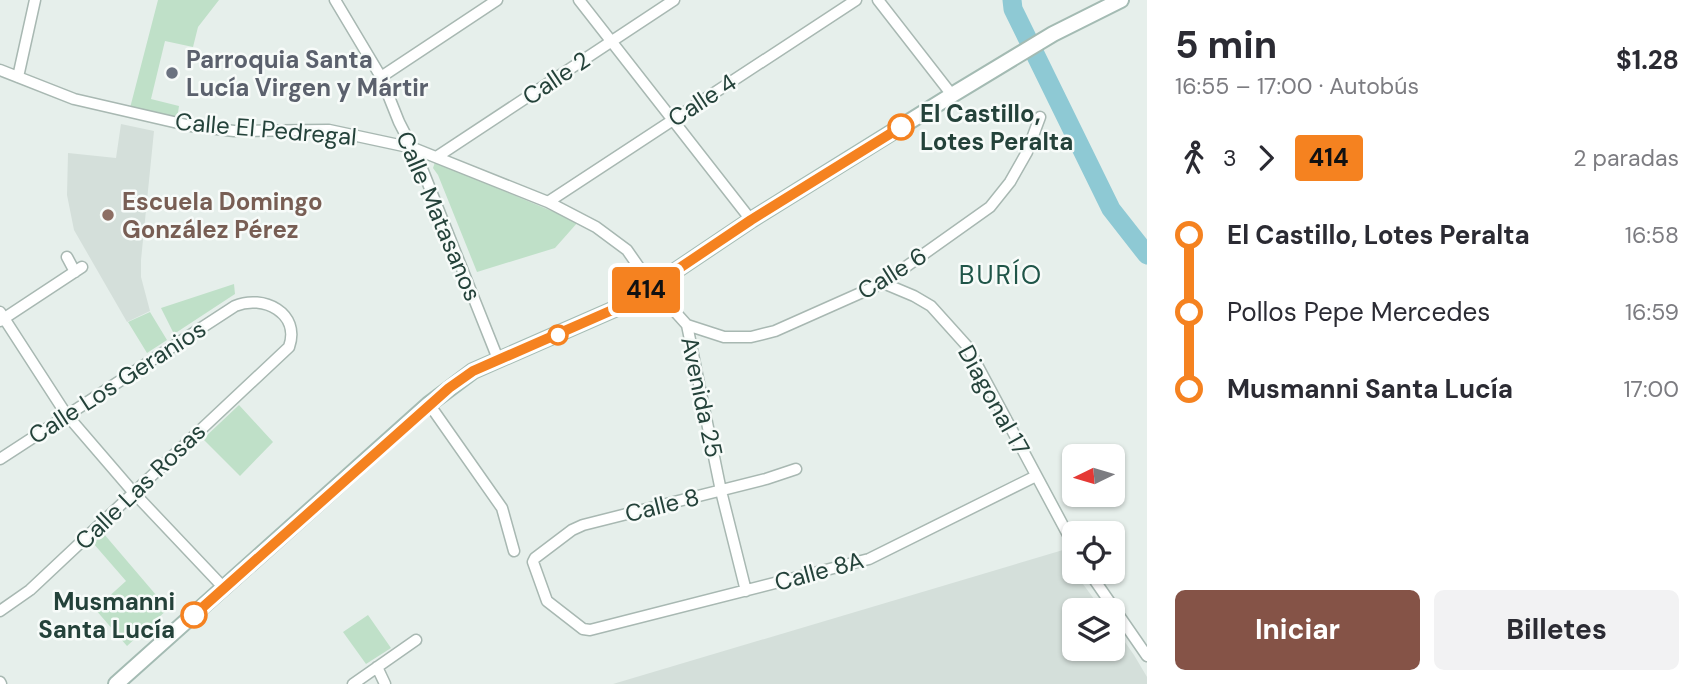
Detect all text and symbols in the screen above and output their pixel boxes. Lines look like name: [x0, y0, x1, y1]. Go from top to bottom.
text: 5 min: [1175, 20, 1277, 70]
text: $1.28: [1616, 43, 1679, 77]
place label: Parroquia Santa Lucía Virgen y Mártir: [186, 44, 429, 103]
street label: Calle 2: [516, 44, 596, 112]
marker: Parroquia Santa Lucía Virgen y Mártir: [164, 65, 180, 81]
street label: Calle 4: [662, 66, 742, 134]
text: 16:55 – 17:00 · Autobús: [1175, 71, 1419, 101]
place label: El Castillo, Lotes Peralta: [920, 98, 1073, 157]
street label: Calle El Pedregal: [174, 106, 358, 152]
marker: El Castillo, Lotes Peralta: [888, 114, 914, 140]
street label: Calle Matasanos: [389, 126, 489, 306]
icon: walk: [1175, 139, 1213, 177]
icon: forward: [1247, 139, 1285, 177]
text: 414: [1309, 142, 1349, 173]
text: 3: [1223, 143, 1237, 173]
text: 2 paradas: [1573, 143, 1679, 173]
place label: Escuela Domingo González Pérez: [122, 186, 323, 245]
marker: Escuela Domingo González Pérez: [100, 207, 116, 223]
text: El Castillo, Lotes Peralta: [1227, 218, 1530, 252]
text: 16:58: [1625, 220, 1679, 250]
street label: Calle 6: [852, 240, 932, 306]
district label: BURÍO: [959, 258, 1043, 292]
line badge: 414: [606, 267, 686, 313]
text: 414: [626, 274, 666, 305]
text: Pollos Pepe Mercedes: [1227, 295, 1490, 329]
text: 16:59: [1625, 297, 1679, 327]
street label: Calle Los Geranios: [22, 313, 212, 451]
unlabelled marker: [548, 325, 568, 345]
street label: Avenida 25: [674, 334, 730, 460]
street label: Diagonal 17: [951, 339, 1037, 461]
text: Musmanni Santa Lucía: [1227, 372, 1513, 406]
text: 17:00: [1623, 374, 1679, 404]
street label: Calle Las Rosas: [68, 416, 212, 556]
north arrow: [1062, 444, 1125, 508]
map controls: [1062, 444, 1125, 661]
street label: Calle 8: [622, 481, 702, 529]
button: locate: [1062, 521, 1125, 584]
street label: Calle 8A: [771, 544, 867, 598]
place label: Musmanni Santa Lucía: [38, 586, 175, 645]
button: Iniciar: [1175, 590, 1420, 670]
button: Billetes: [1434, 590, 1679, 670]
button: layers: [1062, 598, 1125, 661]
marker: Musmanni Santa Lucía: [181, 602, 207, 628]

